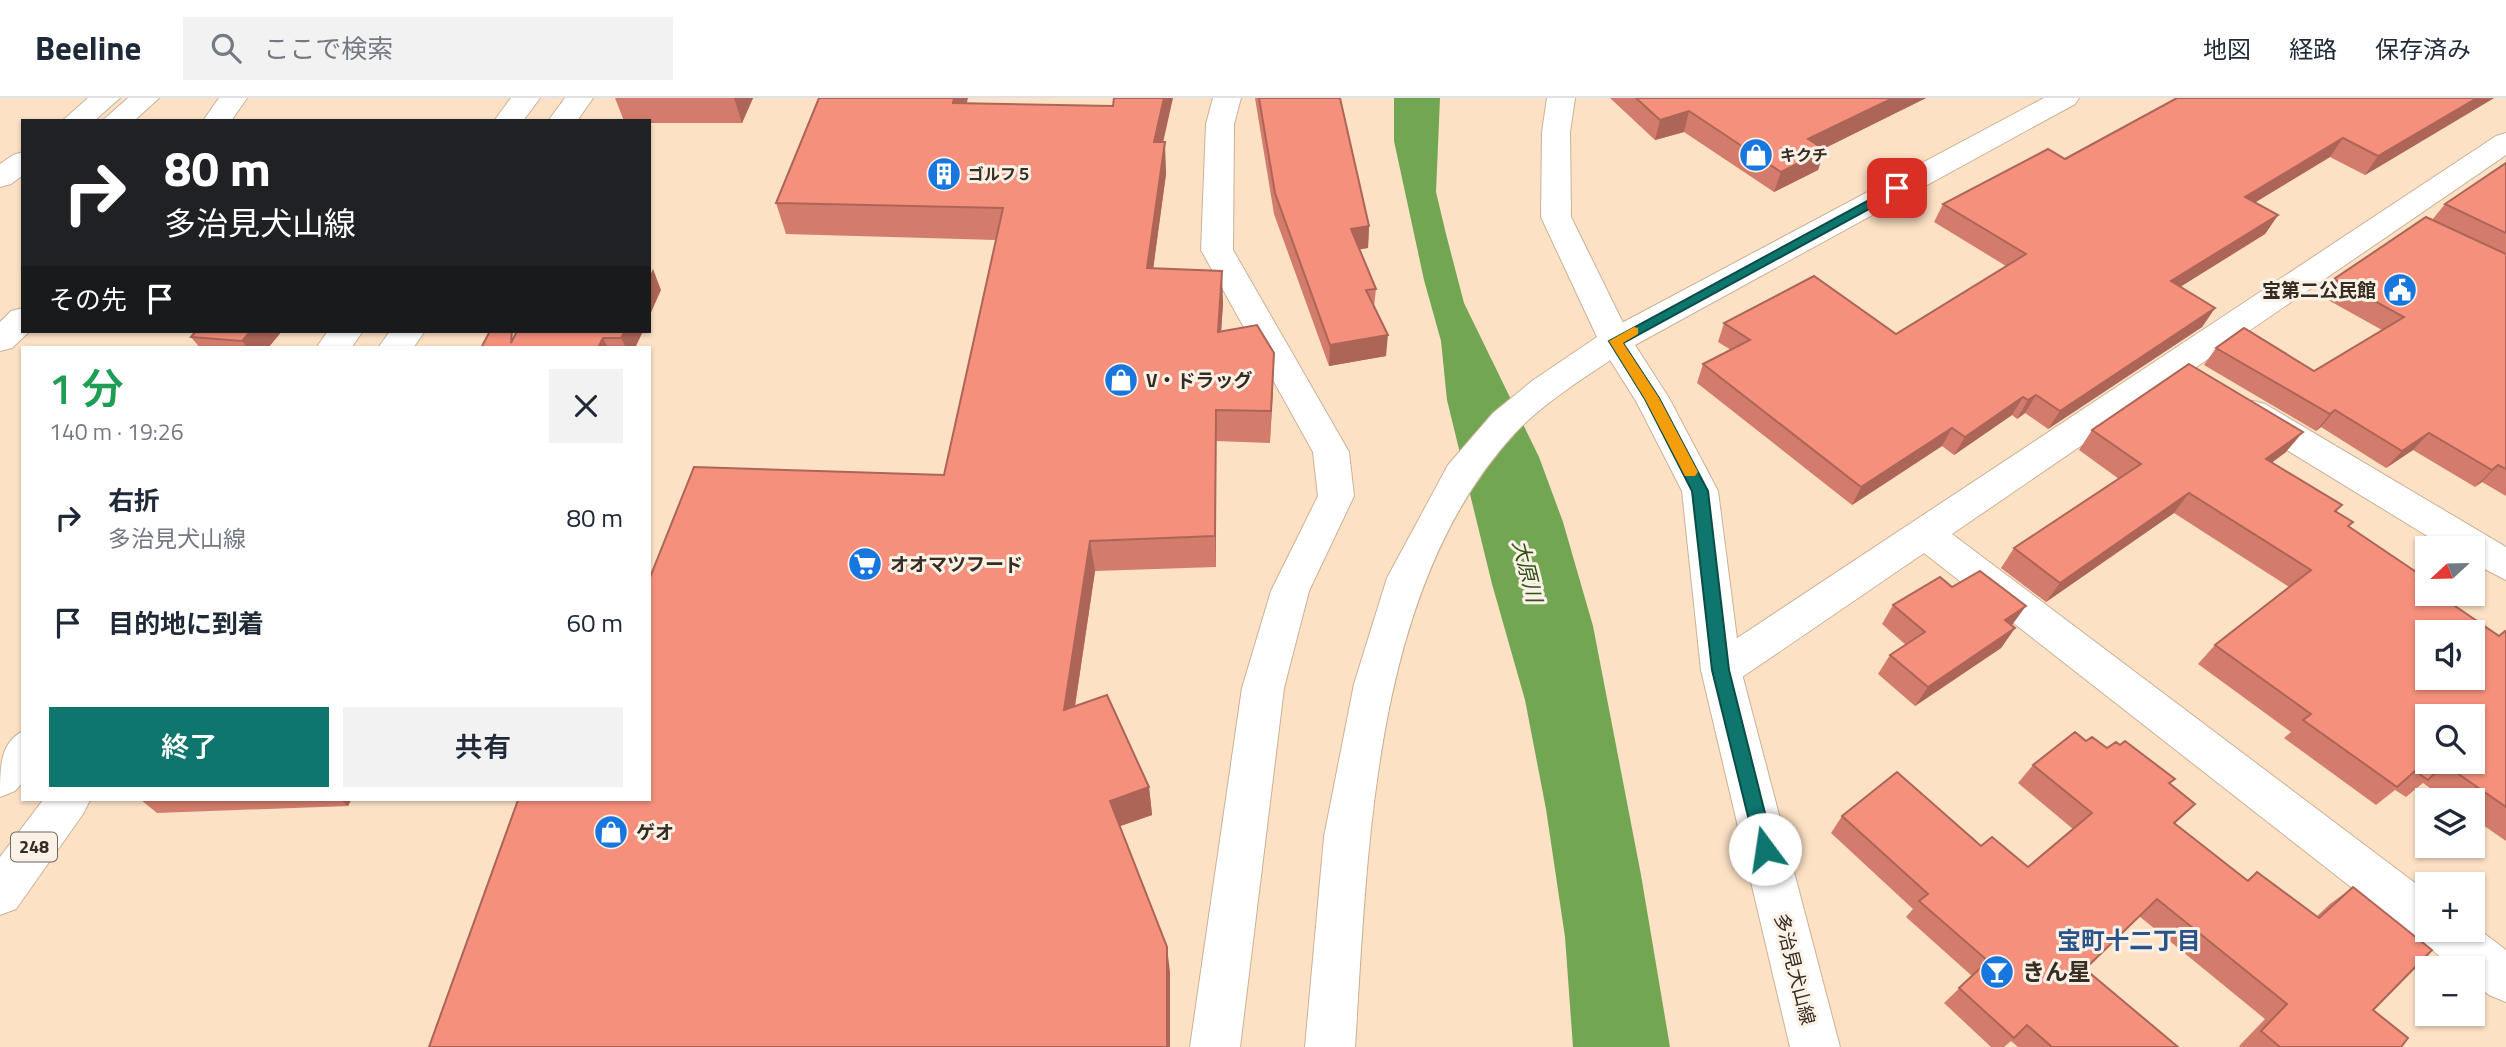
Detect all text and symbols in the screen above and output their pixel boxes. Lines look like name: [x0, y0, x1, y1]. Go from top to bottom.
search box: [183, 17, 673, 80]
text: Beeline: [35, 23, 141, 73]
icon: search: [207, 29, 245, 67]
text: ここで検索: [263, 29, 393, 68]
text: 地図: [2203, 31, 2251, 67]
text: 経路: [2289, 31, 2337, 67]
text: 保存済み: [2375, 31, 2471, 67]
text: 80 m: [164, 130, 271, 205]
shop icon: キクチ: [1737, 136, 1775, 174]
place label: キクチ: [1780, 143, 1828, 167]
icon: right: [49, 147, 140, 238]
building icon: ゴルフ５: [925, 155, 963, 193]
pin: [1867, 158, 1927, 218]
place label: ゴルフ５: [968, 162, 1032, 186]
icon: arrive: [1878, 169, 1916, 207]
text: 多治見犬山線: [164, 199, 356, 247]
public building icon: 宝第二公民館: [2381, 271, 2419, 309]
place label: 宝第二公民館: [2262, 275, 2376, 304]
text: その先: [49, 280, 127, 319]
icon: arrive: [141, 280, 179, 318]
text: 1 分: [49, 356, 124, 420]
shop icon: V・ドラッグ: [1102, 361, 1140, 399]
place label: V・ドラッグ: [1146, 365, 1252, 394]
button: close: [549, 369, 623, 443]
text: 140 m · 19:26: [49, 414, 184, 449]
text: 右折: [108, 481, 160, 520]
text: 80 m: [566, 498, 623, 537]
icon: right: [49, 499, 87, 537]
text: 多治見犬山線: [108, 521, 246, 556]
water label: 大原川: [1505, 536, 1552, 607]
north arrow: [2415, 536, 2485, 606]
map controls: [2415, 536, 2485, 1026]
supermarket icon: オオマツフード: [846, 545, 884, 583]
place label: オオマツフード: [890, 549, 1023, 578]
text: 60 m: [566, 603, 623, 642]
icon: arrive: [49, 604, 87, 642]
text: 目的地に到着: [108, 604, 264, 643]
button: sound: [2415, 620, 2485, 690]
button: search: [2415, 704, 2485, 774]
button: 終了: [49, 707, 329, 787]
button: 共有: [343, 707, 623, 787]
button: layers: [2415, 788, 2485, 858]
position arrow: [1728, 812, 1802, 886]
shop icon: ゲオ: [592, 813, 630, 851]
place label: ゲオ: [636, 817, 674, 846]
road number: 248: [11, 832, 57, 862]
button: +: [2415, 872, 2485, 942]
street label: 多治見犬山線: [1768, 910, 1823, 1028]
district label: 宝町十二丁目: [2057, 922, 2201, 958]
bar icon: きん星: [1978, 953, 2016, 991]
place label: きん星: [2022, 954, 2091, 989]
button: −: [2415, 956, 2485, 1026]

